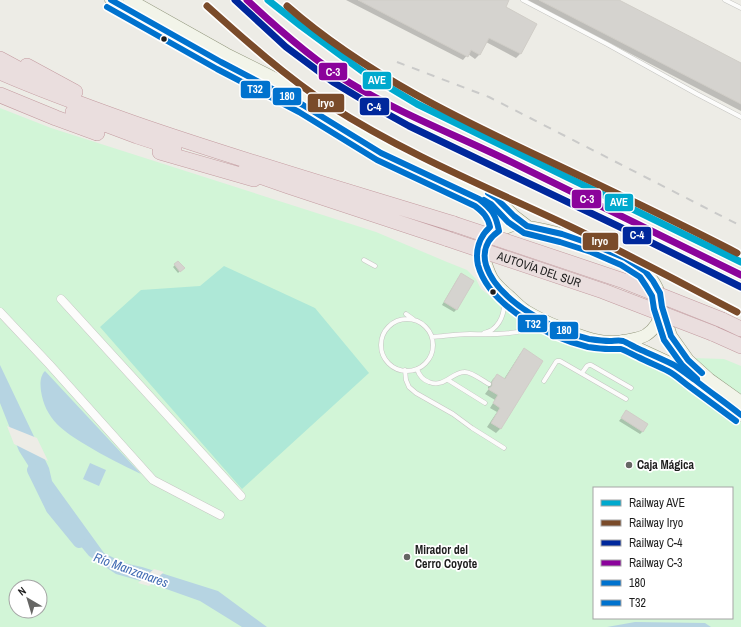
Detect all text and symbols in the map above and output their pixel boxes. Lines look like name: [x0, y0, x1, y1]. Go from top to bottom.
unlabelled marker: [159, 34, 169, 44]
line badge: C-3: [318, 62, 348, 81]
text: C-3: [326, 65, 340, 79]
line badge: AVE: [362, 71, 392, 90]
text: AVE: [368, 73, 386, 87]
line badge: T32: [240, 80, 271, 99]
text: T32: [247, 82, 263, 96]
line badge: 180: [272, 87, 302, 106]
text: 180: [279, 89, 295, 103]
line badge: Iryo: [307, 93, 345, 113]
text: Iryo: [318, 96, 335, 110]
line badge: C-4: [359, 97, 390, 116]
text: C-4: [367, 100, 381, 114]
line badge: C-3: [571, 189, 602, 209]
text: C-3: [580, 192, 594, 206]
line badge: AVE: [604, 193, 634, 212]
text: AVE: [610, 195, 628, 209]
line badge: C-4: [622, 226, 652, 245]
text: C-4: [630, 228, 644, 242]
line badge: Iryo: [582, 232, 619, 251]
text: Iryo: [592, 234, 609, 248]
street label: AUTOVÍA DEL SUR: [494, 248, 583, 291]
unlabelled marker: [488, 287, 498, 297]
line badge: T32: [517, 314, 548, 333]
text: T32: [525, 317, 541, 331]
line badge: 180: [549, 321, 579, 340]
text: 180: [556, 323, 572, 337]
place label: Caja Mágica: [637, 457, 694, 473]
marker: Caja Mágica: [624, 460, 634, 470]
legend: [593, 487, 733, 619]
text: Railway AVE: [629, 495, 685, 511]
text: Railway Iryo: [629, 515, 683, 531]
text: Railway C-4: [629, 535, 683, 551]
place label: Mirador del Cerro Coyote: [415, 542, 478, 572]
water label: Río Manzanares: [91, 549, 171, 591]
marker: Mirador del Cerro Coyote: [402, 552, 412, 562]
text: Railway C-3: [629, 555, 683, 571]
text: 180: [629, 575, 645, 591]
north arrow: [8, 579, 48, 619]
text: N: [15, 584, 29, 599]
text: T32: [629, 595, 646, 611]

